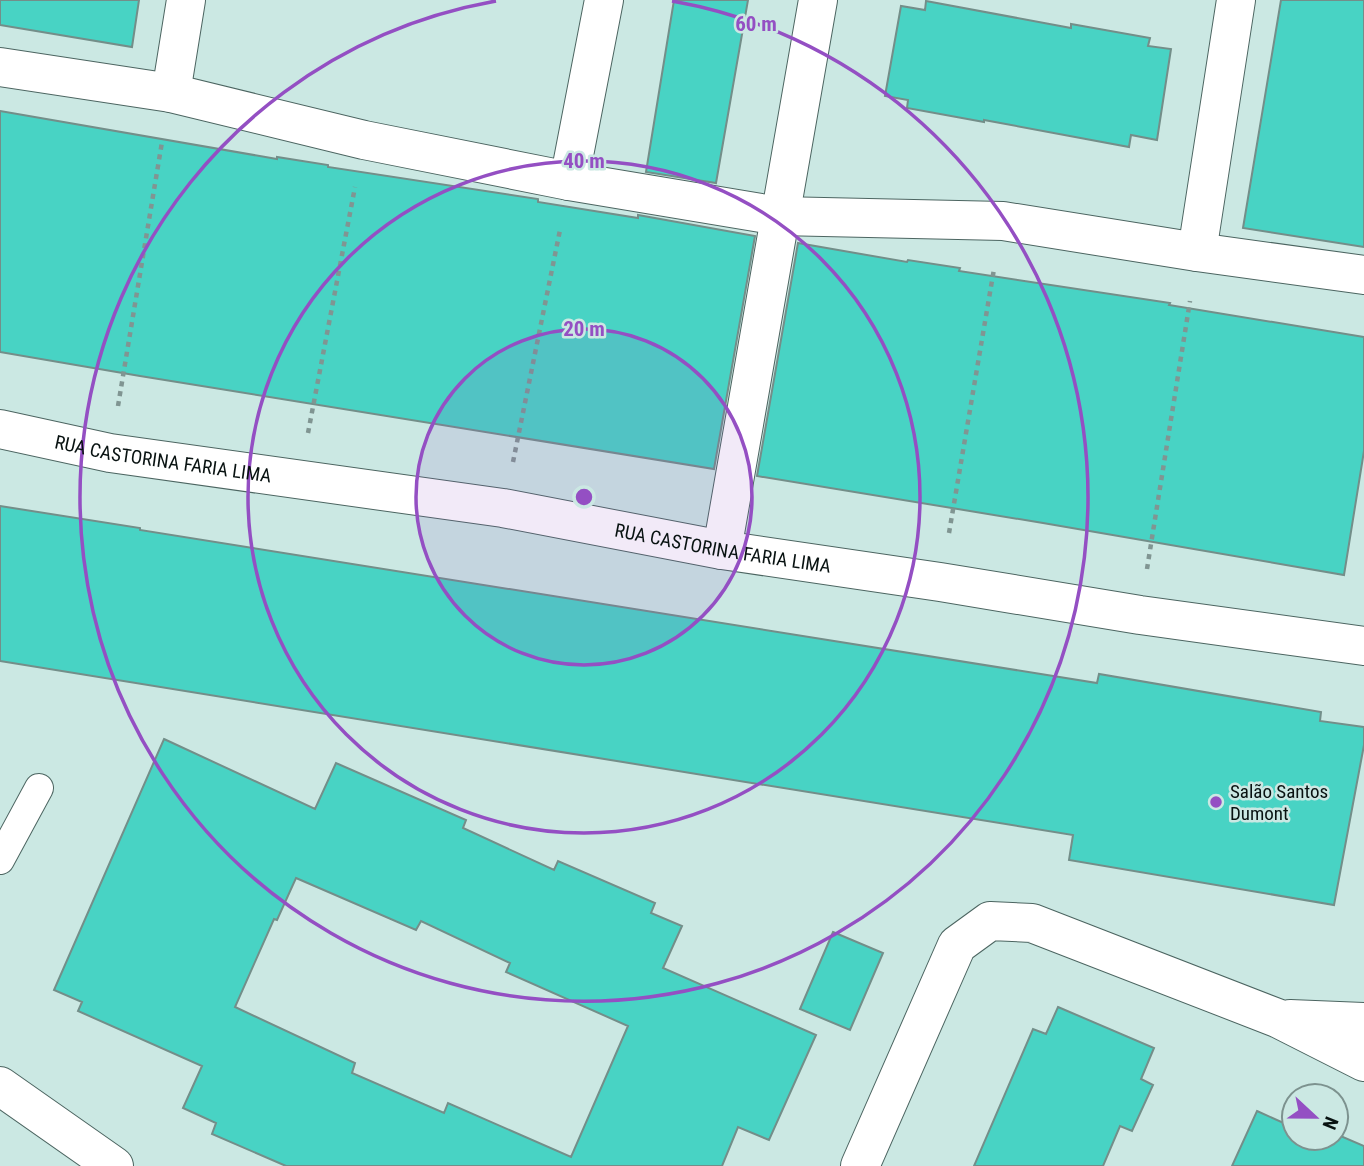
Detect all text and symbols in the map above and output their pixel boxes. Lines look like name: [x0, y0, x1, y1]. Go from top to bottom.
text: 60 m: [735, 12, 777, 36]
text: 40 m: [563, 149, 605, 173]
text: 20 m: [563, 317, 605, 341]
street label: RUA CASTORINA FARIA LIMA: [53, 430, 273, 487]
centre of rings: [572, 485, 596, 509]
street label: RUA CASTORINA FARIA LIMA: [613, 519, 833, 578]
place label: Salão Santos Dumont: [1230, 780, 1328, 825]
marker: Salão Santos Dumont: [1208, 794, 1224, 810]
north arrow: [1280, 1082, 1350, 1152]
text: N: [1317, 1113, 1343, 1133]

